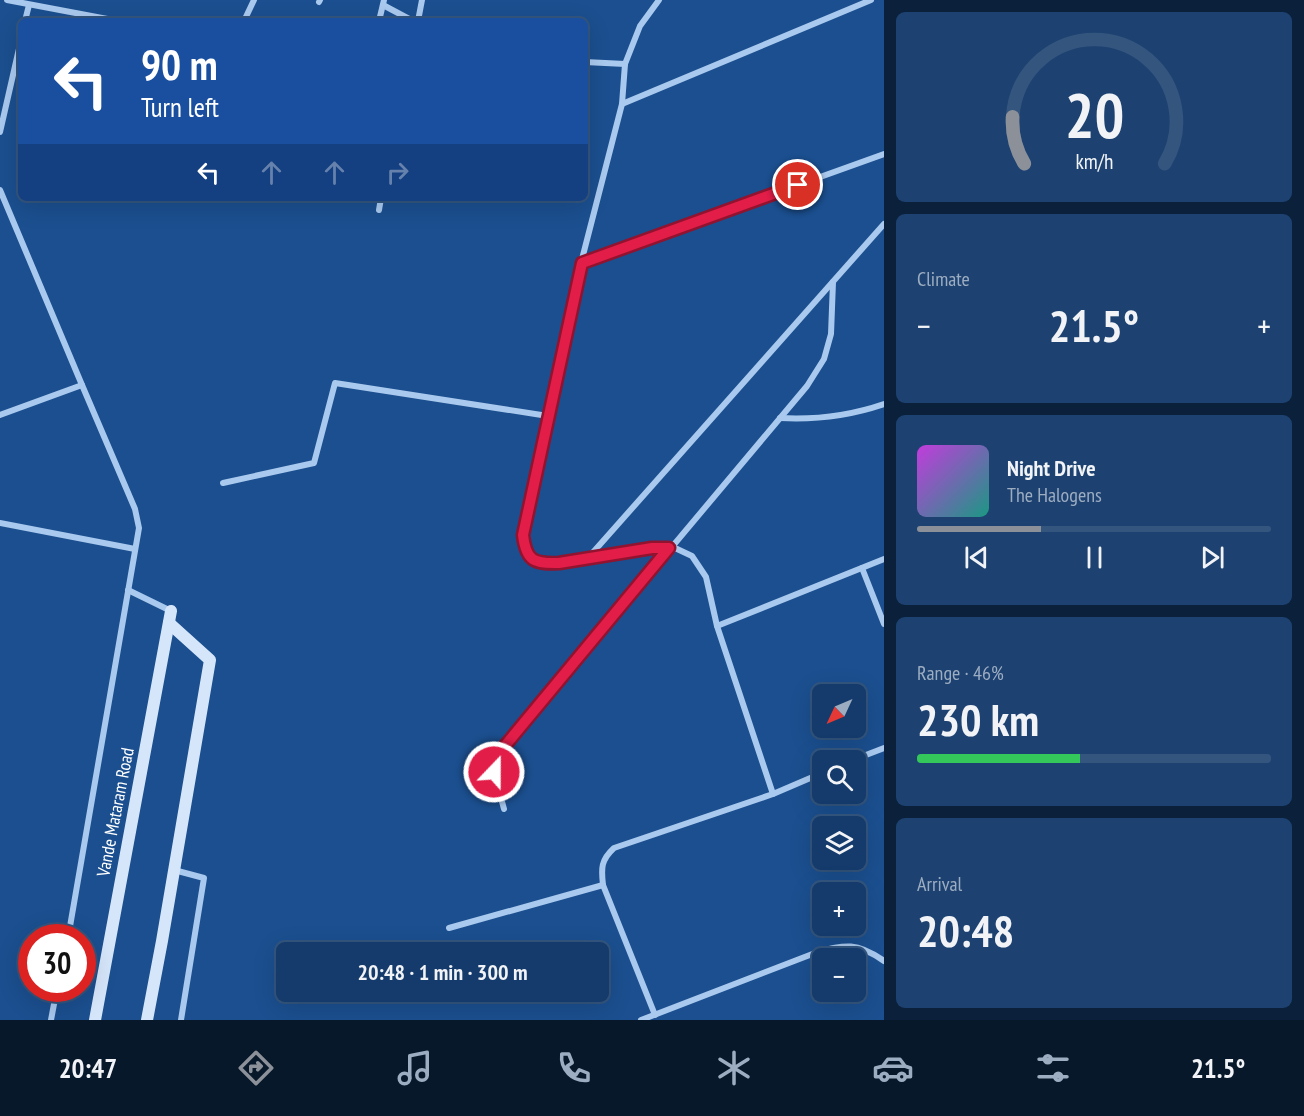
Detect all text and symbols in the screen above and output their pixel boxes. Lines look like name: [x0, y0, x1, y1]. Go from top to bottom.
text: 90 m: [141, 37, 218, 92]
icon: left: [42, 42, 120, 120]
text: 20: [1064, 74, 1124, 155]
text: Turn left: [141, 90, 219, 124]
text: km/h: [1075, 147, 1113, 175]
icon: left: [192, 156, 225, 189]
icon: ahead: [255, 156, 288, 189]
icon: ahead: [318, 156, 351, 189]
icon: right: [381, 156, 414, 189]
pin: [772, 159, 823, 210]
icon: arrive: [781, 168, 814, 201]
text: Climate: [917, 266, 970, 292]
text: 21.5°: [1049, 296, 1139, 354]
text: −: [917, 304, 931, 347]
text: +: [1257, 304, 1271, 347]
text: Night Drive: [1007, 454, 1096, 482]
text: The Halogens: [1007, 482, 1102, 508]
icon: previous: [960, 541, 993, 574]
icon: pause: [1078, 541, 1111, 574]
icon: next: [1196, 541, 1229, 574]
text: Range · 46%: [917, 660, 1004, 686]
north arrow: [812, 684, 866, 738]
map controls: [812, 684, 866, 1002]
text: 230 km: [917, 690, 1039, 748]
position arrow: [462, 740, 526, 804]
street label: Vande Mataram Road: [91, 746, 139, 879]
button: search: [812, 750, 866, 804]
button: layers: [812, 816, 866, 870]
text: Arrival: [917, 871, 962, 897]
button: +: [812, 882, 866, 936]
text: 20:48: [917, 901, 1014, 959]
speed limit sign: 30: [18, 924, 96, 1002]
button: −: [812, 948, 866, 1002]
text: 20:48 · 1 min · 300 m: [357, 958, 528, 986]
icon: directions: [235, 1047, 277, 1089]
icon: music: [394, 1047, 436, 1089]
icon: phone: [553, 1047, 595, 1089]
icon: climate: [713, 1047, 755, 1089]
icon: car: [872, 1047, 914, 1089]
icon: filters: [1032, 1047, 1074, 1089]
text: 20:47: [59, 1051, 117, 1085]
text: 21.5°: [1191, 1051, 1245, 1085]

